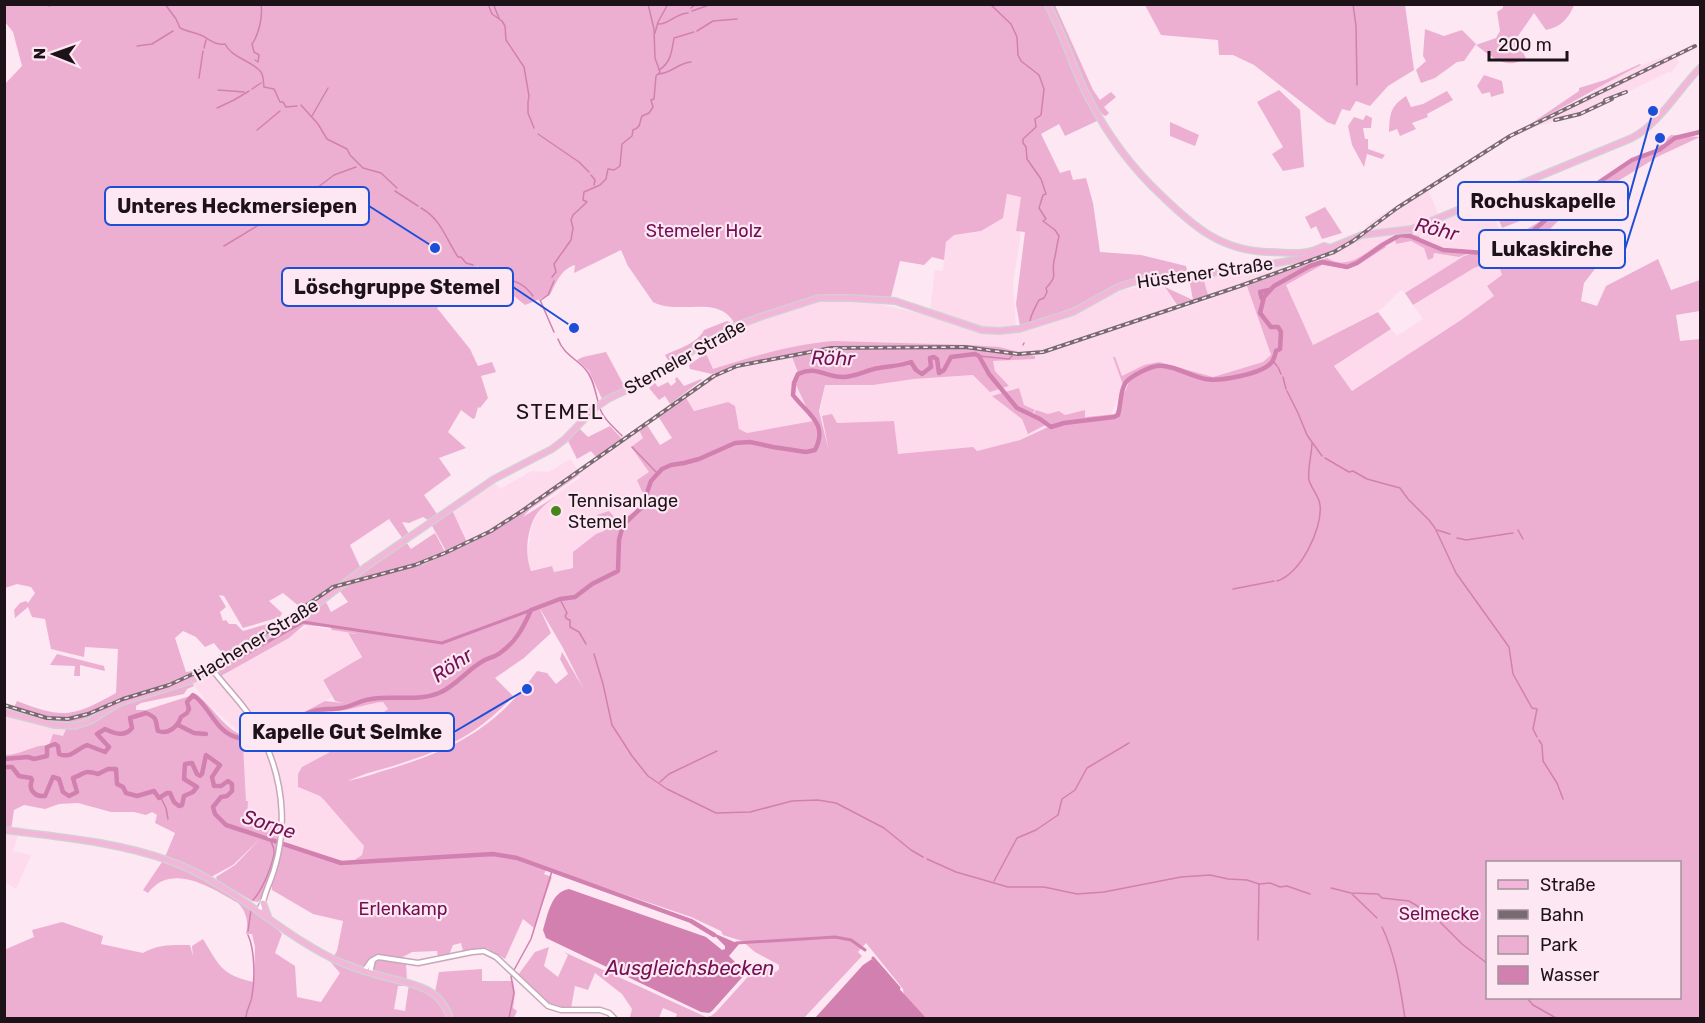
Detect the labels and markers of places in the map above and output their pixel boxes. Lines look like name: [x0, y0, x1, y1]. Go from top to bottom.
callout: Rochuskapelle: [1458, 182, 1628, 220]
callout: Unteres Heckmersiepen: [105, 187, 369, 225]
callout: Lukaskirche: [1479, 230, 1625, 268]
callout: Löschgruppe Stemel: [282, 268, 513, 306]
place label: Tennisanlage Stemel: [568, 490, 678, 533]
marker: Tennisanlage Stemel: [549, 504, 563, 518]
callout: Kapelle Gut Selmke: [240, 713, 454, 751]

